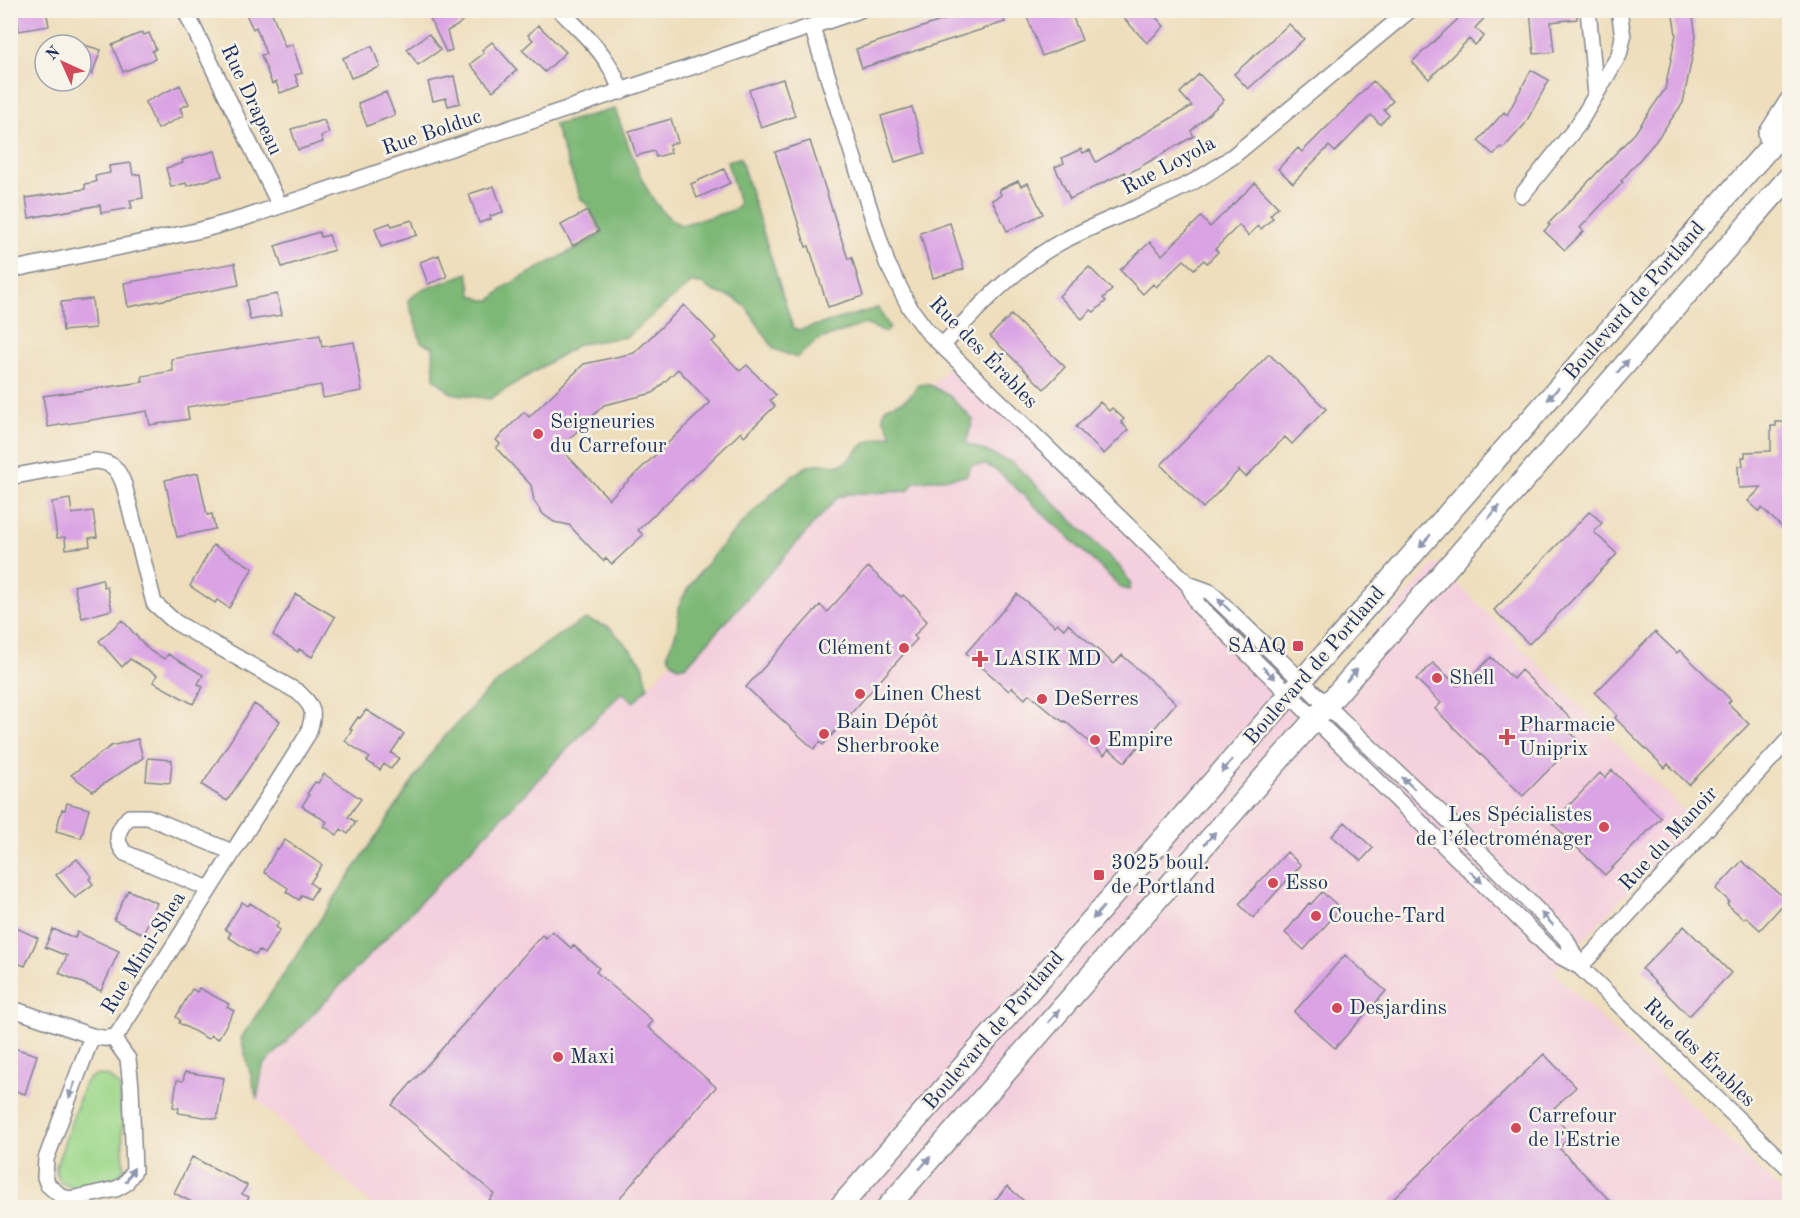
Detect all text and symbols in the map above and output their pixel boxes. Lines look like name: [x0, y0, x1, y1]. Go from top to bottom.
north arrow: [33, 33, 93, 93]
street label: Rue Drapeau: [216, 42, 286, 158]
text: N: [44, 43, 64, 64]
street label: Rue Bolduc: [380, 106, 484, 160]
street label: Rue Loyola: [1119, 133, 1219, 199]
street label: Boulevard de Portland: [1561, 218, 1709, 384]
street label: Rue des Érables: [925, 290, 1044, 413]
one-way arrow: [1616, 358, 1629, 374]
one-way arrow: [1546, 387, 1560, 402]
place label: Seigneuries du Carrefour: [550, 412, 667, 457]
marker: Seigneuries du Carrefour: [531, 427, 545, 441]
one-way arrow: [1487, 505, 1500, 520]
one-way arrow: [1419, 533, 1432, 548]
street label: Boulevard de Portland: [1241, 583, 1389, 749]
one-way arrow: [1218, 599, 1232, 613]
place label: SAAQ: [1228, 636, 1286, 657]
place label: Clément: [818, 638, 892, 659]
marker: SAAQ: [1291, 639, 1305, 653]
marker: Clément: [897, 641, 911, 655]
place label: LASIK MD: [994, 649, 1101, 670]
marker: LASIK MD: [971, 650, 989, 668]
one-way arrow: [1261, 666, 1275, 680]
one-way arrow: [1345, 668, 1358, 683]
place label: Shell: [1449, 668, 1495, 689]
marker: Shell: [1430, 671, 1444, 685]
place label: Linen Chest: [872, 684, 982, 705]
marker: Linen Chest: [853, 687, 867, 701]
place label: DeSerres: [1054, 689, 1139, 710]
marker: DeSerres: [1035, 692, 1049, 706]
place label: Bain Dépôt Sherbrooke: [836, 712, 940, 757]
place label: Pharmacie Uniprix: [1519, 715, 1615, 760]
marker: Bain Dépôt Sherbrooke: [817, 727, 831, 741]
place label: Empire: [1107, 730, 1173, 751]
marker: Pharmacie Uniprix: [1500, 730, 1514, 744]
marker: Empire: [1088, 733, 1102, 747]
one-way arrow: [1220, 758, 1233, 774]
one-way arrow: [1401, 777, 1416, 790]
street label: Rue du Manoir: [1616, 783, 1723, 895]
place label: Les Spécialistes de l’électroménager: [1416, 805, 1592, 850]
marker: Les Spécialistes de l’électroménager: [1597, 820, 1611, 834]
one-way arrow: [1203, 831, 1216, 846]
place label: 3025 boul. de Portland: [1111, 853, 1215, 898]
marker: 3025 boul. de Portland: [1092, 868, 1106, 882]
one-way arrow: [1468, 870, 1483, 884]
place label: Esso: [1285, 873, 1328, 894]
marker: Esso: [1266, 876, 1280, 890]
street label: Rue Mimi-Shea: [98, 888, 190, 1018]
one-way arrow: [1092, 905, 1105, 920]
place label: Couche-Tard: [1328, 906, 1446, 927]
marker: Couche-Tard: [1309, 909, 1323, 923]
one-way arrow: [1540, 913, 1554, 927]
street label: Boulevard de Portland: [920, 948, 1068, 1114]
street label: Rue des Érables: [1639, 992, 1762, 1111]
place label: Desjardins: [1349, 998, 1447, 1019]
marker: Desjardins: [1330, 1001, 1344, 1015]
one-way arrow: [1047, 1009, 1061, 1024]
place label: Maxi: [570, 1047, 615, 1068]
marker: Maxi: [551, 1050, 565, 1064]
one-way arrow: [66, 1082, 76, 1100]
place label: Carrefour de l'Estrie: [1528, 1106, 1620, 1151]
marker: Carrefour de l'Estrie: [1509, 1121, 1523, 1135]
one-way arrow: [919, 1156, 932, 1171]
one-way arrow: [125, 1166, 135, 1183]

